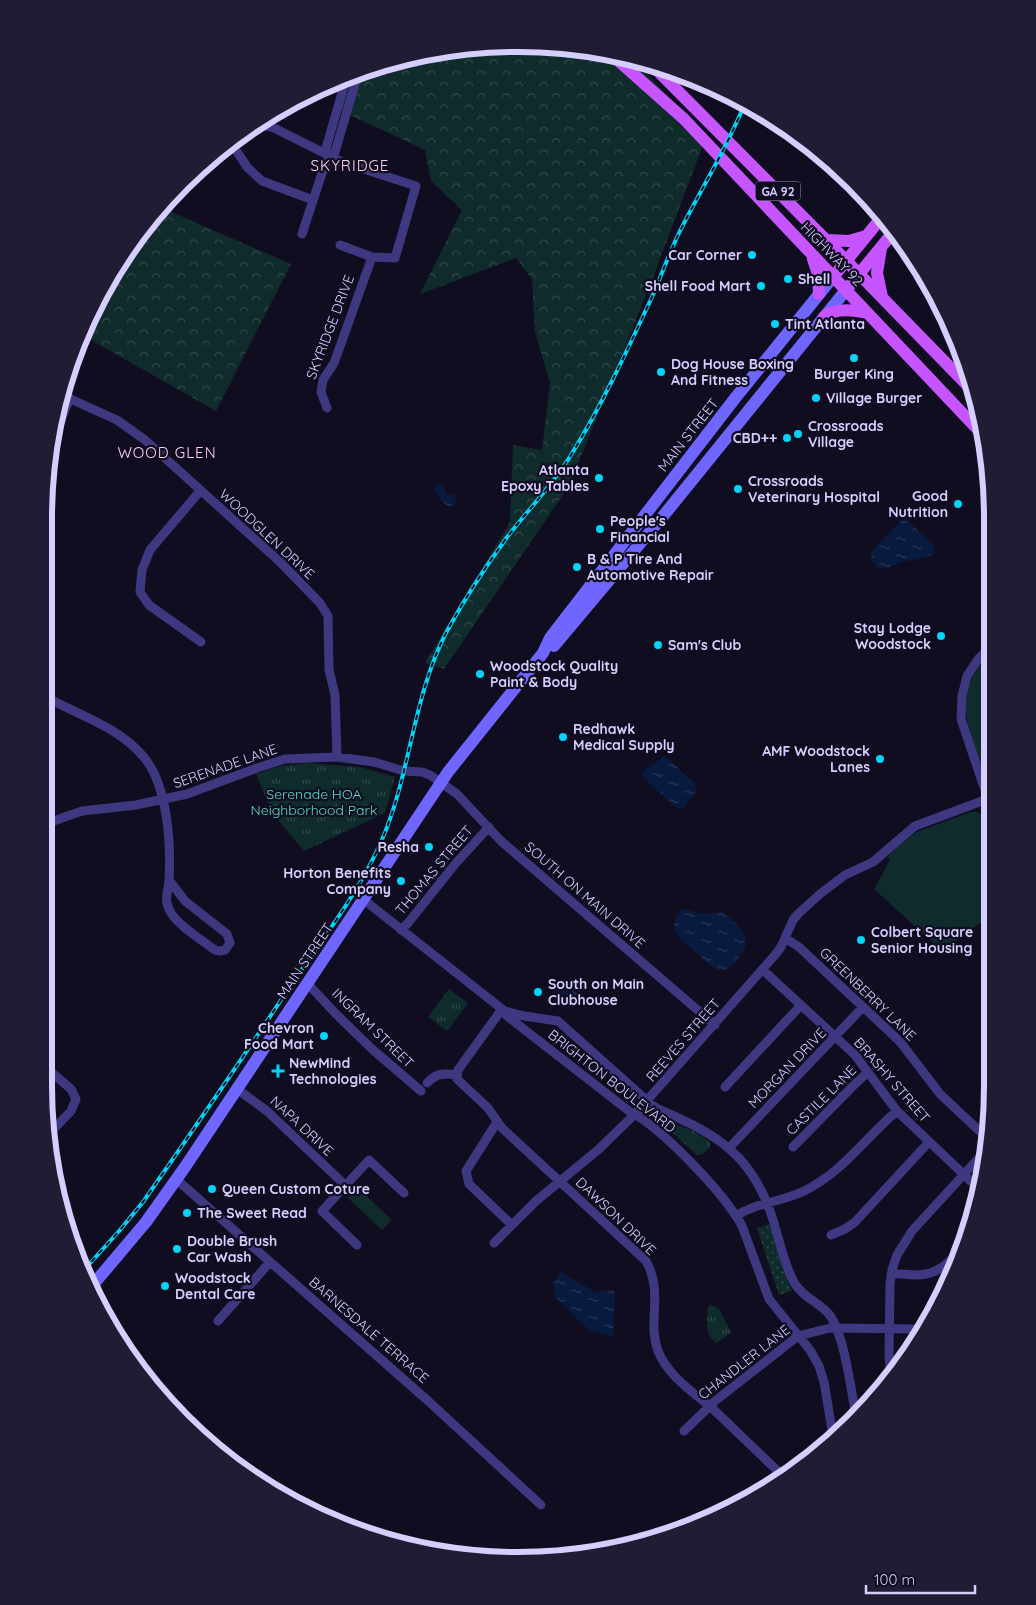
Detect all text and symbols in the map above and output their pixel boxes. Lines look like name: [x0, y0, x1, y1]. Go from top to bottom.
district label: SKYRIDGE: [311, 156, 389, 175]
road number: GA 92: [756, 182, 800, 200]
street label: HIGHWAY 92: [797, 218, 867, 290]
place label: Car Corner: [668, 246, 742, 264]
marker: Car Corner: [746, 249, 758, 261]
place label: Shell: [798, 270, 830, 288]
street label: SKYRIDGE DRIVE: [302, 272, 358, 382]
marker: Shell: [782, 273, 794, 285]
place label: Shell Food Mart: [645, 277, 751, 295]
marker: Shell Food Mart: [755, 280, 767, 292]
place label: Tint Atlanta: [785, 315, 865, 333]
marker: Tint Atlanta: [769, 318, 781, 330]
marker: Burger King: [848, 352, 860, 364]
place label: Dog House Boxing And Fitness: [671, 355, 794, 389]
place label: Burger King: [814, 365, 894, 383]
marker: Dog House Boxing And Fitness: [655, 366, 667, 378]
place label: Village Burger: [826, 389, 922, 407]
marker: Village Burger: [810, 392, 822, 404]
street label: MAIN STREET: [654, 395, 722, 475]
place label: Crossroads Village: [808, 417, 884, 451]
marker: Crossroads Village: [792, 428, 804, 440]
place label: CBD++: [733, 429, 777, 447]
marker: CBD++: [781, 432, 793, 444]
district label: WOOD GLEN: [117, 443, 217, 462]
place label: Atlanta Epoxy Tables: [501, 461, 589, 495]
marker: Atlanta Epoxy Tables: [593, 472, 605, 484]
place label: Crossroads Veterinary Hospital: [748, 472, 880, 506]
marker: Crossroads Veterinary Hospital: [732, 483, 744, 495]
street label: WOODGLEN DRIVE: [215, 485, 319, 583]
place label: Good Nutrition: [888, 487, 948, 521]
marker: Good Nutrition: [952, 498, 964, 510]
place label: People's Financial: [610, 512, 670, 546]
marker: People's Financial: [594, 523, 606, 535]
place label: B & P Tire And Automotive Repair: [587, 550, 714, 584]
marker: B & P Tire And Automotive Repair: [571, 561, 583, 573]
place label: Stay Lodge Woodstock: [854, 619, 931, 653]
marker: Stay Lodge Woodstock: [935, 630, 947, 642]
place label: Sam's Club: [668, 636, 741, 654]
marker: Sam's Club: [652, 639, 664, 651]
place label: Woodstock Quality Paint & Body: [490, 657, 618, 691]
marker: Woodstock Quality Paint & Body: [474, 668, 486, 680]
place label: Redhawk Medical Supply: [573, 720, 675, 754]
marker: Redhawk Medical Supply: [557, 731, 569, 743]
street label: SERENADE LANE: [171, 740, 279, 792]
place label: AMF Woodstock Lanes: [762, 742, 870, 776]
marker: AMF Woodstock Lanes: [874, 753, 886, 765]
park label: Serenade HOA Neighborhood Park: [251, 785, 377, 819]
street label: THOMAS STREET: [391, 821, 477, 919]
place label: Resha: [377, 838, 419, 856]
street label: SOUTH ON MAIN DRIVE: [521, 838, 649, 952]
marker: Resha: [423, 841, 435, 853]
place label: Horton Benefits Company: [283, 864, 391, 898]
marker: Horton Benefits Company: [395, 875, 407, 887]
street label: MAIN STREET: [273, 919, 337, 1003]
place label: Colbert Square Senior Housing: [871, 923, 973, 957]
marker: Colbert Square Senior Housing: [855, 934, 867, 946]
street label: GREENBERRY LANE: [816, 943, 920, 1045]
place label: South on Main Clubhouse: [548, 975, 644, 1009]
street label: INGRAM STREET: [328, 984, 418, 1072]
marker: South on Main Clubhouse: [532, 986, 544, 998]
street label: REEVES STREET: [642, 995, 724, 1085]
place label: Chevron Food Mart: [244, 1019, 314, 1053]
street label: MORGAN DRIVE: [744, 1024, 830, 1112]
street label: BRIGHTON BOULEVARD: [544, 1025, 680, 1137]
marker: Chevron Food Mart: [318, 1030, 330, 1042]
street label: BRASHY STREET: [850, 1034, 934, 1126]
place label: NewMind Technologies: [289, 1054, 377, 1088]
street label: CASTILE LANE: [782, 1061, 860, 1139]
marker: NewMind Technologies: [271, 1064, 285, 1078]
street label: NAPA DRIVE: [267, 1092, 337, 1160]
street label: DAWSON DRIVE: [572, 1173, 660, 1259]
place label: Queen Custom Coture: [222, 1180, 370, 1198]
marker: Queen Custom Coture: [206, 1183, 218, 1195]
place label: The Sweet Read: [197, 1204, 307, 1222]
marker: The Sweet Read: [181, 1207, 193, 1219]
place label: Double Brush Car Wash: [187, 1232, 277, 1266]
marker: Double Brush Car Wash: [171, 1243, 183, 1255]
place label: Woodstock Dental Care: [175, 1269, 256, 1303]
street label: BARNESDALE TERRACE: [305, 1273, 433, 1387]
marker: Woodstock Dental Care: [159, 1280, 171, 1292]
street label: CHANDLER LANE: [694, 1320, 794, 1404]
scale bar: [866, 1562, 975, 1594]
text: 100 m: [874, 1570, 915, 1589]

